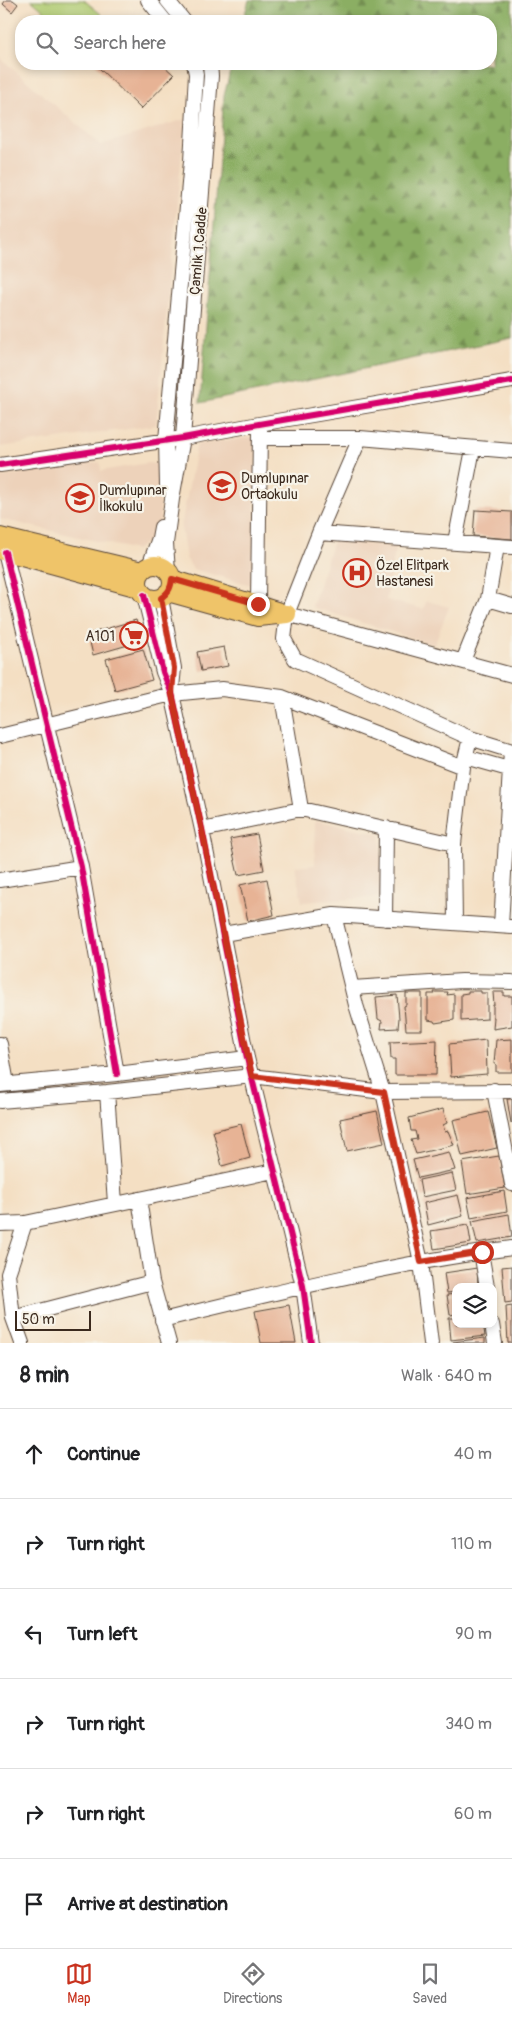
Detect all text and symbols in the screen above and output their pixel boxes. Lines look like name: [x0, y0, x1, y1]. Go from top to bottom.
search box: [15, 15, 497, 70]
icon: search: [33, 29, 61, 57]
text: Search here: [73, 31, 166, 55]
street label: Çamlık 1.Cadde: [186, 206, 211, 296]
place label: Dumlupınar Ortaokulu: [241, 470, 309, 503]
school or university icon: Dumlupınar Ortaokulu: [207, 471, 237, 501]
place label: Dumlupınar İlkokulu: [99, 482, 167, 515]
school or university icon: Dumlupınar İlkokulu: [65, 483, 95, 513]
place label: Özel Elitpark Hastanesi: [376, 556, 449, 590]
hospital icon: Özel Elitpark Hastanesi: [342, 558, 372, 588]
route end: [247, 593, 270, 616]
supermarket icon: A101: [119, 621, 149, 651]
place label: A101: [85, 628, 115, 645]
route start: [471, 1241, 494, 1264]
map controls: [452, 1283, 497, 1328]
button: layers: [452, 1283, 497, 1328]
scale bar: [15, 1308, 91, 1331]
text: 50 m: [22, 1311, 55, 1328]
text: 8 min: [20, 1362, 69, 1389]
text: Walk · 640 m: [401, 1366, 492, 1386]
icon: ahead: [20, 1440, 48, 1468]
text: Continue: [67, 1442, 140, 1466]
text: 40 m: [454, 1444, 492, 1464]
icon: right: [20, 1530, 48, 1558]
text: Turn right: [67, 1532, 145, 1556]
text: 110 m: [451, 1534, 492, 1554]
icon: left: [20, 1620, 48, 1648]
text: Turn left: [67, 1622, 137, 1646]
text: 90 m: [455, 1624, 492, 1644]
icon: right: [20, 1710, 48, 1738]
text: Turn right: [67, 1712, 145, 1736]
text: 340 m: [445, 1714, 492, 1734]
icon: right: [20, 1800, 48, 1828]
text: Turn right: [67, 1802, 145, 1826]
text: 60 m: [454, 1804, 492, 1824]
icon: arrive: [20, 1890, 48, 1918]
text: Arrive at destination: [67, 1892, 228, 1916]
tab: Map: [65, 1960, 93, 2007]
tab: Directions: [223, 1960, 282, 2007]
tab: Saved: [412, 1960, 447, 2007]

